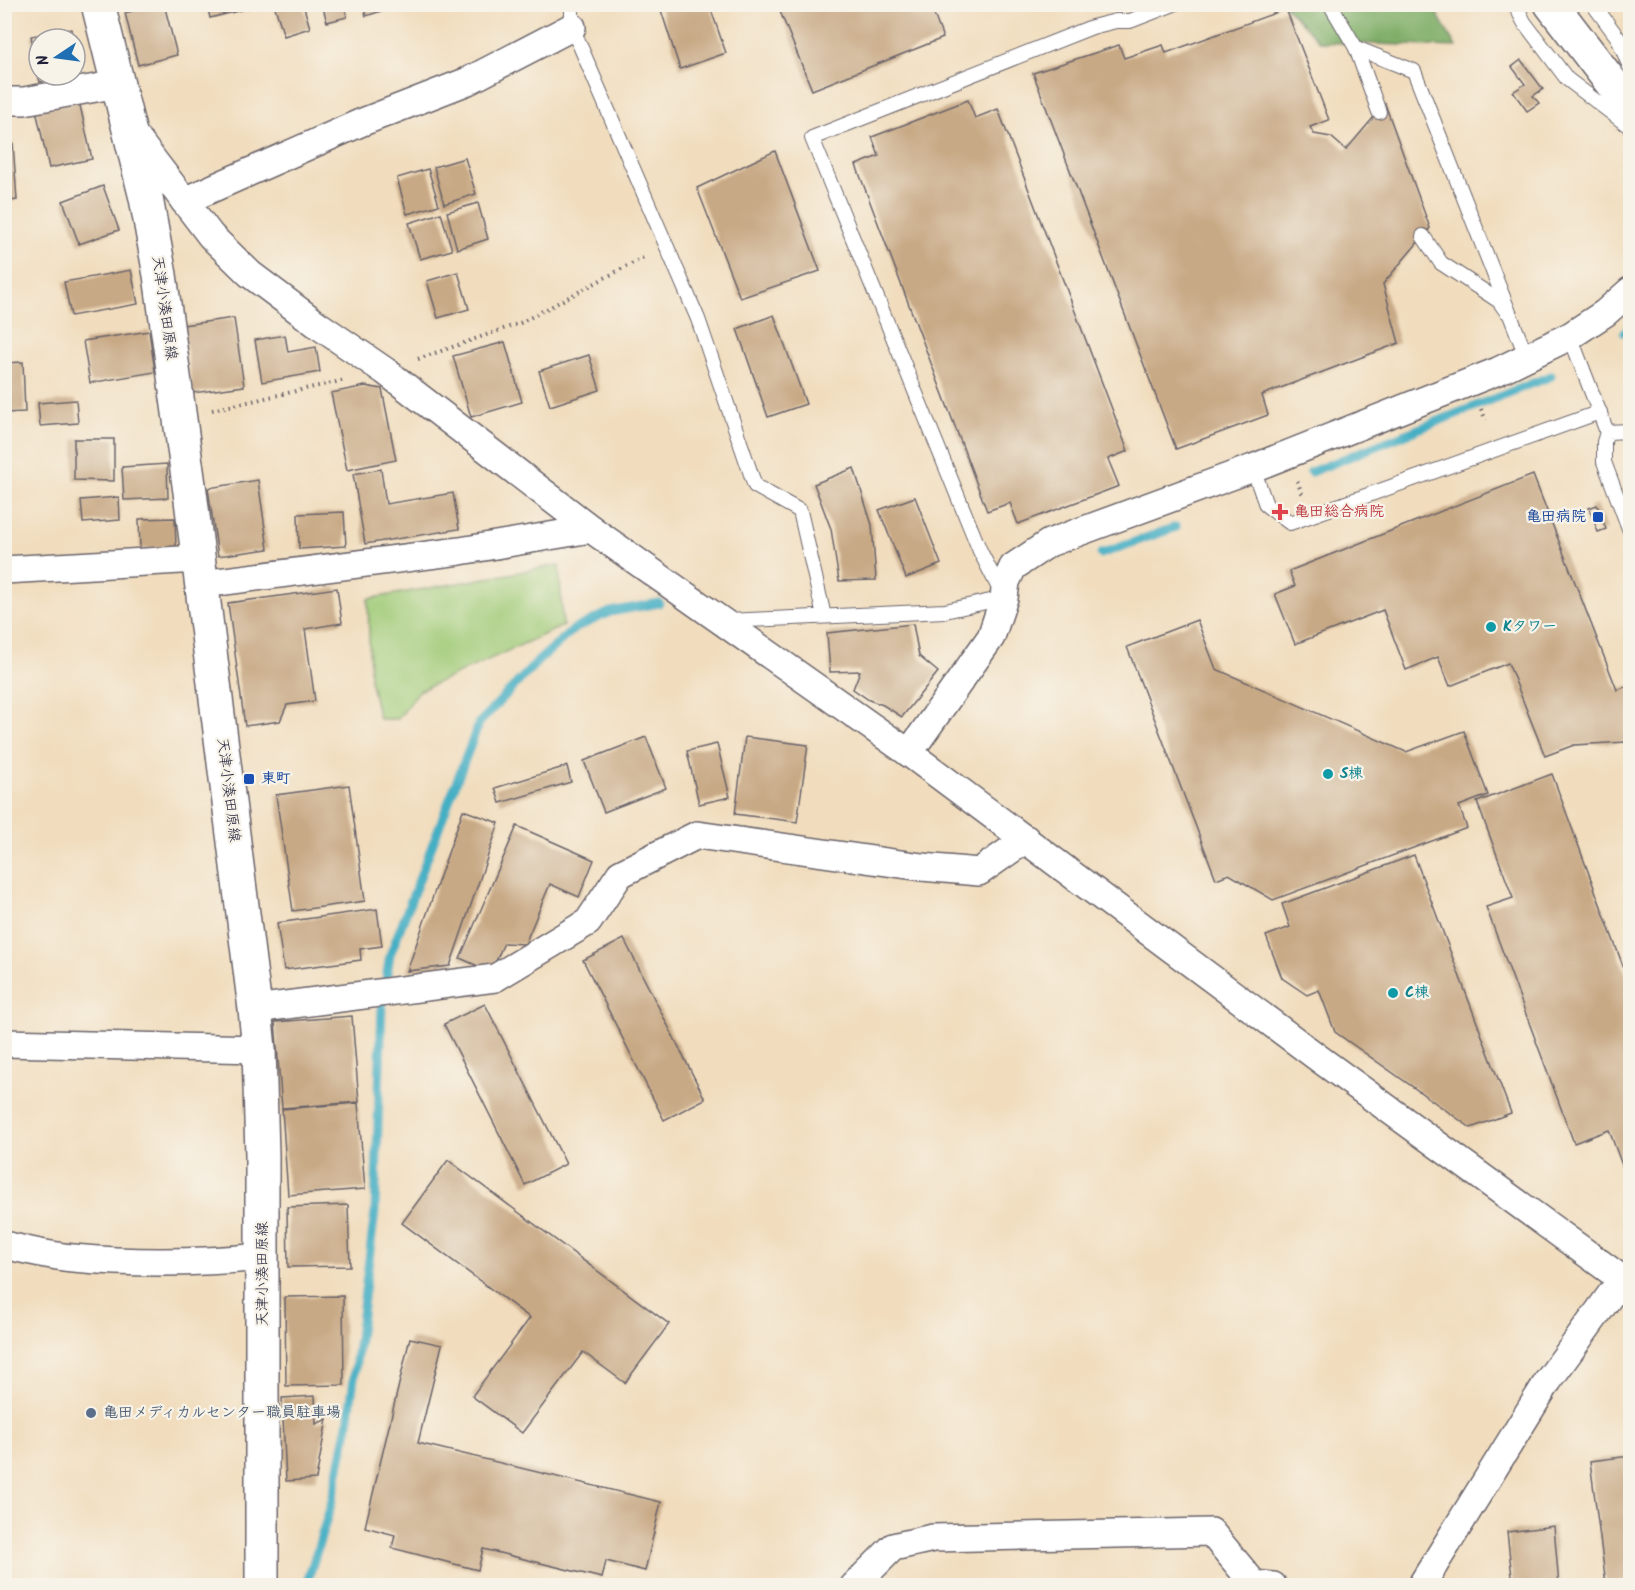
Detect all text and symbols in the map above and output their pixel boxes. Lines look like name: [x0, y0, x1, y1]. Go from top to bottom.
north arrow: [27, 27, 87, 87]
text: N: [31, 52, 57, 68]
street label: 天津小湊田原線: [145, 254, 183, 362]
place label: 亀田総合病院: [1294, 500, 1384, 524]
marker: 亀田総合病院: [1271, 503, 1289, 521]
place label: 亀田病院: [1526, 505, 1586, 529]
marker: 亀田病院: [1591, 510, 1605, 524]
place label: Kタワー: [1503, 615, 1557, 639]
marker: Kタワー: [1484, 620, 1498, 634]
street label: 天津小湊田原線: [210, 736, 246, 844]
place label: S棟: [1340, 762, 1363, 786]
place label: 東町: [261, 767, 291, 791]
marker: S棟: [1321, 767, 1335, 781]
marker: 東町: [242, 772, 256, 786]
place label: C棟: [1405, 981, 1429, 1005]
marker: C棟: [1386, 986, 1400, 1000]
street label: 天津小湊田原線: [251, 1221, 275, 1327]
place label: 亀田メディカルセンター職員駐車場: [103, 1401, 341, 1425]
marker: 亀田メディカルセンター職員駐車場: [84, 1406, 98, 1420]

